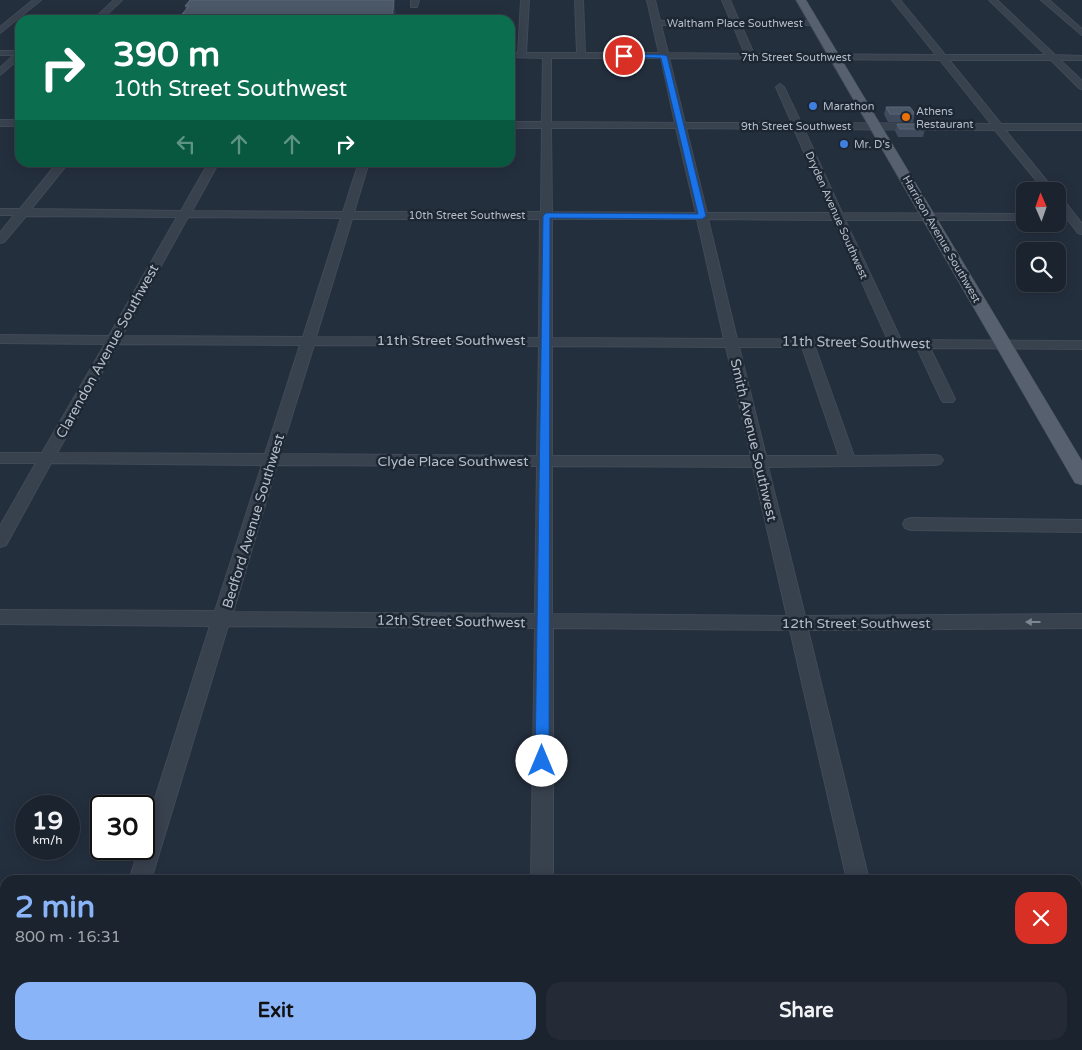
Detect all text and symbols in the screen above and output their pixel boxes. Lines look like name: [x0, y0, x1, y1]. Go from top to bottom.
street label: Waltham Place Southwest: [667, 17, 803, 30]
text: 390 m: [113, 34, 220, 76]
icon: right: [30, 35, 95, 100]
pin: [603, 35, 645, 77]
icon: arrive: [610, 42, 638, 70]
street label: 7th Street Southwest: [741, 51, 851, 64]
text: 10th Street Southwest: [113, 76, 347, 102]
marker: Marathon: [807, 100, 819, 112]
place label: Marathon: [823, 100, 874, 113]
place label: Athens Restaurant: [916, 105, 974, 131]
marker: Athens Restaurant: [900, 111, 912, 123]
street label: 9th Street Southwest: [741, 120, 851, 133]
icon: left: [172, 130, 200, 158]
icon: ahead: [225, 130, 253, 158]
icon: ahead: [278, 130, 306, 158]
icon: right: [331, 130, 359, 158]
marker: Mr. D's: [838, 138, 850, 150]
place label: Mr. D's: [854, 138, 890, 151]
street label: Dryden Avenue Southwest: [802, 149, 871, 281]
street label: Harrison Avenue Southwest: [900, 173, 983, 305]
north arrow: [1016, 182, 1066, 232]
map controls: [1016, 182, 1066, 292]
street label: 10th Street Southwest: [408, 209, 526, 222]
button: search: [1016, 242, 1066, 292]
street label: Clarendon Avenue Southwest: [52, 261, 163, 441]
street label: 11th Street Southwest: [376, 332, 526, 349]
street label: 11th Street Southwest: [781, 333, 931, 352]
street label: Smith Avenue Southwest: [727, 357, 781, 524]
street label: Bedford Avenue Southwest: [219, 431, 288, 610]
street label: Clyde Place Southwest: [377, 453, 529, 470]
street label: 12th Street Southwest: [376, 612, 526, 631]
street label: 12th Street Southwest: [781, 615, 931, 632]
one-way arrow: [1025, 618, 1041, 626]
position arrow: [515, 734, 567, 786]
speed limit sign: 30: [90, 795, 155, 860]
text: 19: [32, 806, 63, 836]
text: km/h: [32, 833, 63, 847]
text: 2 min: [15, 889, 95, 926]
button: close: [1015, 892, 1067, 944]
text: 800 m · 16:31: [15, 927, 121, 947]
button: Exit: [15, 982, 536, 1040]
button: Share: [546, 982, 1067, 1040]

